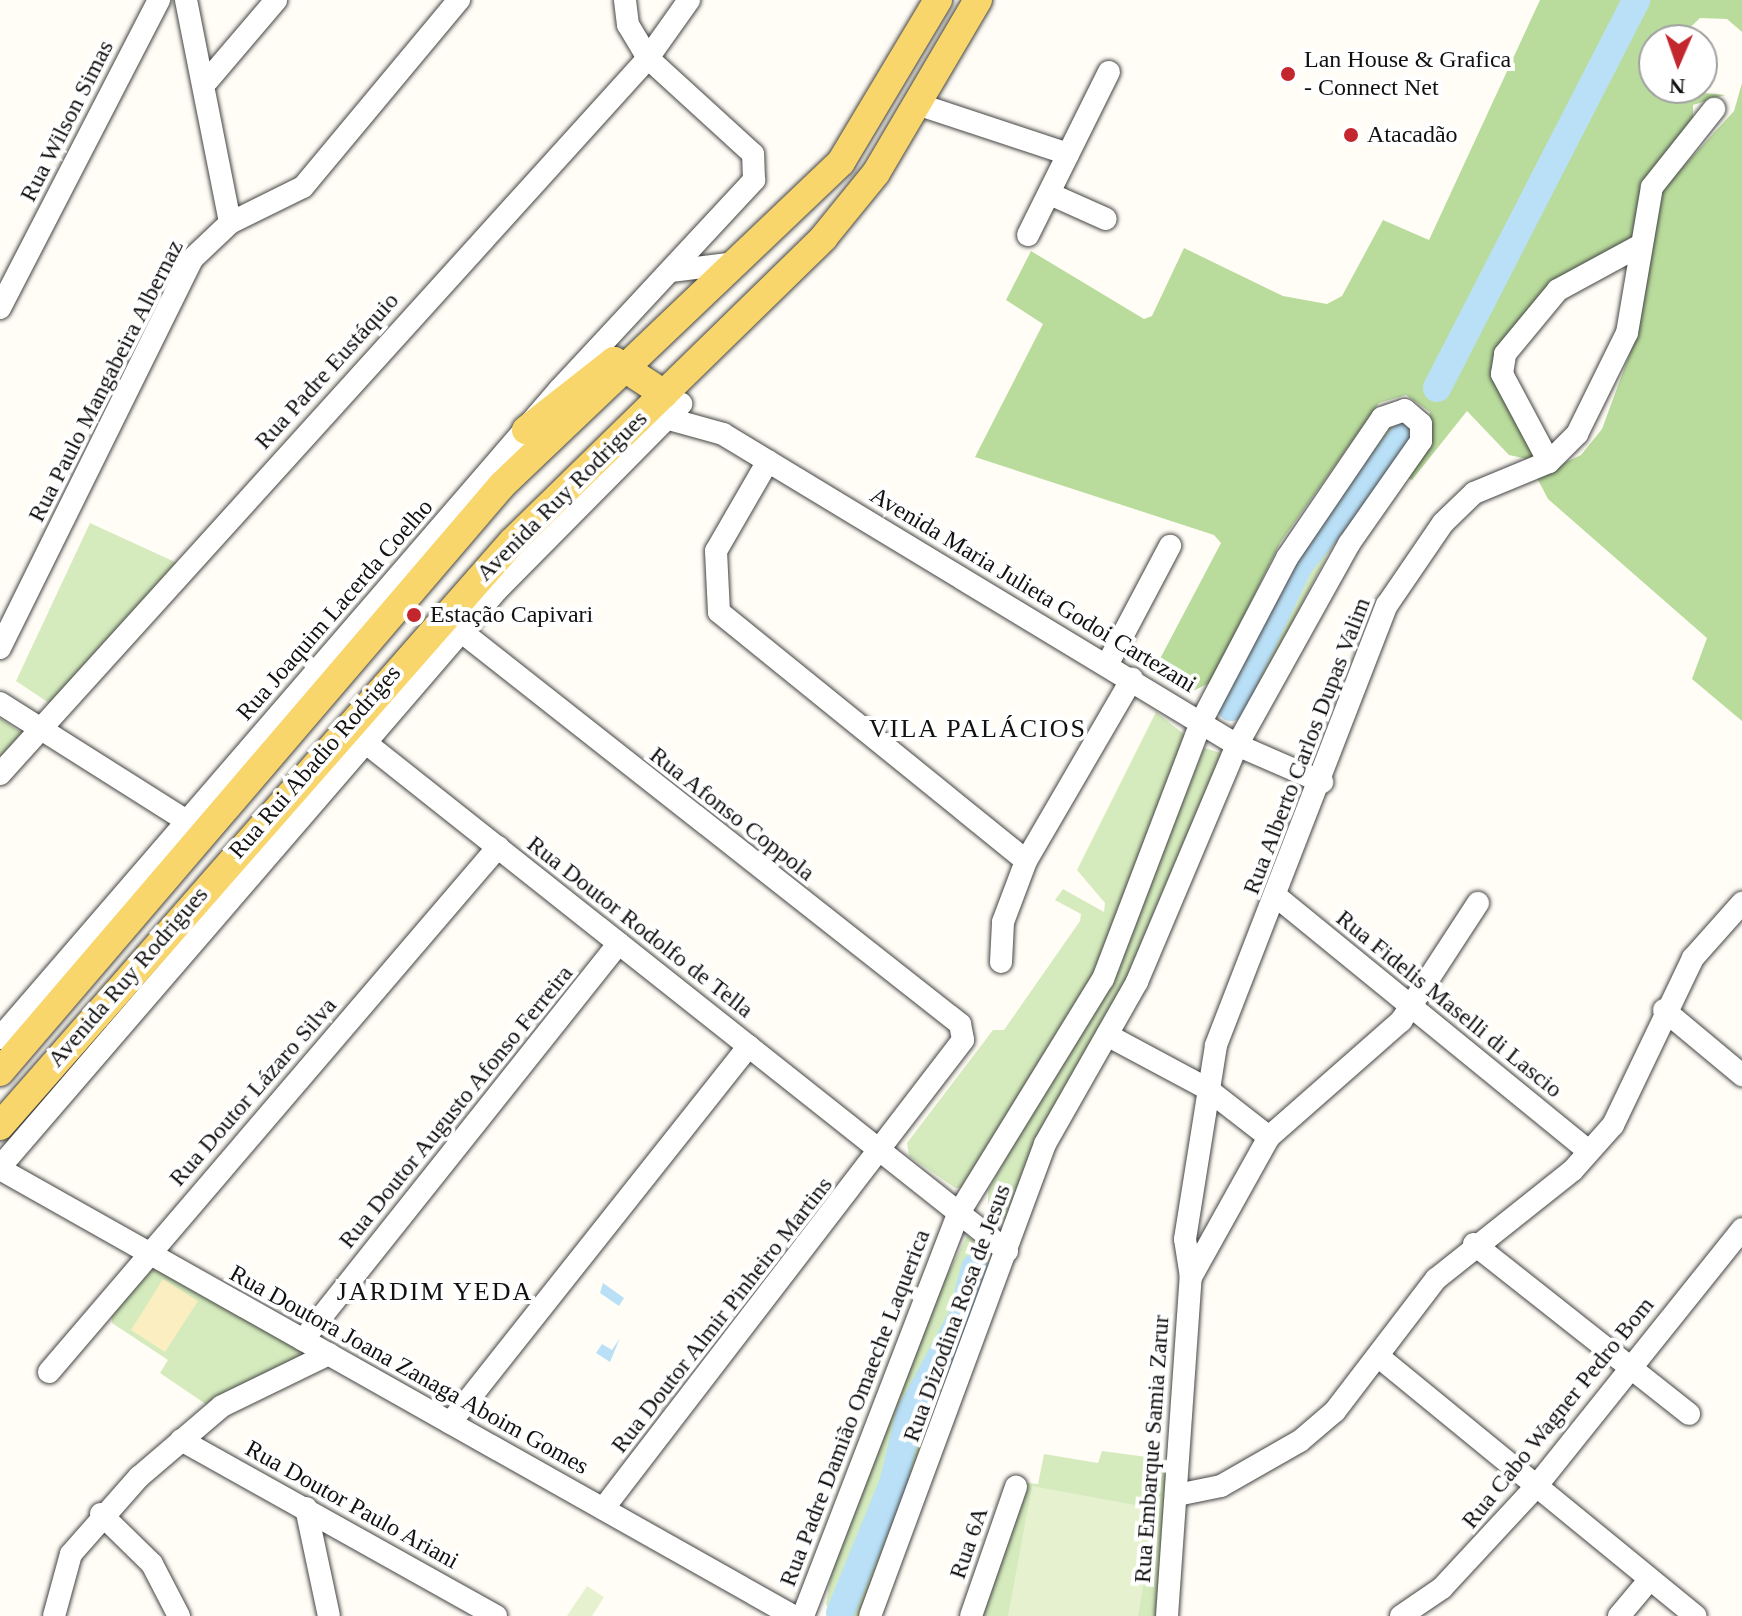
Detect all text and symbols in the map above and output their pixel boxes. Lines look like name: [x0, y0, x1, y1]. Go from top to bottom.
north arrow: [1638, 24, 1718, 104]
street label: Rua Wilson Simas: [14, 35, 120, 207]
place label: Lan House & Grafica - Connect Net: [1304, 46, 1511, 102]
marker: Lan House & Grafica - Connect Net: [1279, 65, 1297, 83]
text: N: [1669, 74, 1686, 99]
place label: Atacadão: [1367, 121, 1458, 149]
marker: Atacadão: [1342, 126, 1360, 144]
street label: Rua Paulo Mangabeira Albernaz: [22, 235, 190, 527]
street label: Rua Padre Eustáquio: [249, 287, 405, 455]
street label: Avenida Ruy Rodrigues: [470, 404, 654, 588]
street label: Avenida Maria Julieta Godoi Cartezani: [865, 481, 1201, 699]
street label: Rua Joaquim Lacerda Coelho: [231, 493, 439, 727]
street label: Rua Alberto Carlos Dupas Valim: [1237, 593, 1377, 899]
place label: Estação Capivari: [430, 601, 593, 629]
marker: Estação Capivari: [405, 606, 423, 624]
street label: Rua Rui Abadio Rodriges: [223, 659, 407, 865]
district label: VILA PALÁCIOS: [868, 713, 1088, 745]
street label: Rua Afonso Coppola: [643, 740, 821, 888]
street label: Rua Doutor Rodolfo de Tella: [521, 830, 759, 1024]
street label: Avenida Ruy Rodrigues: [42, 881, 214, 1073]
street label: Rua Fidelis Maselli di Lascio: [1330, 904, 1568, 1104]
street label: Rua Doutor Augusto Afonso Ferreira: [332, 959, 580, 1255]
street label: Rua Doutor Lázaro Silva: [163, 992, 343, 1192]
street label: Rua Doutor Almir Pinheiro Martins: [605, 1171, 839, 1459]
street label: Rua Dizodina Rosa de Jesus: [897, 1180, 1017, 1446]
street label: Rua Padre Damião Omaeche Laquerica: [773, 1226, 937, 1590]
street label: Rua Doutora Joana Zanaga Aboim Gomes: [224, 1259, 594, 1481]
district label: JARDIM YEDA: [336, 1276, 534, 1308]
street label: Rua Cabo Wagner Pedro Bom: [1456, 1291, 1660, 1535]
street label: Rua Embarque Samia Zarur: [1128, 1314, 1176, 1584]
street label: Rua Doutor Paulo Ariani: [240, 1434, 464, 1576]
street label: Rua 6A: [943, 1503, 995, 1583]

